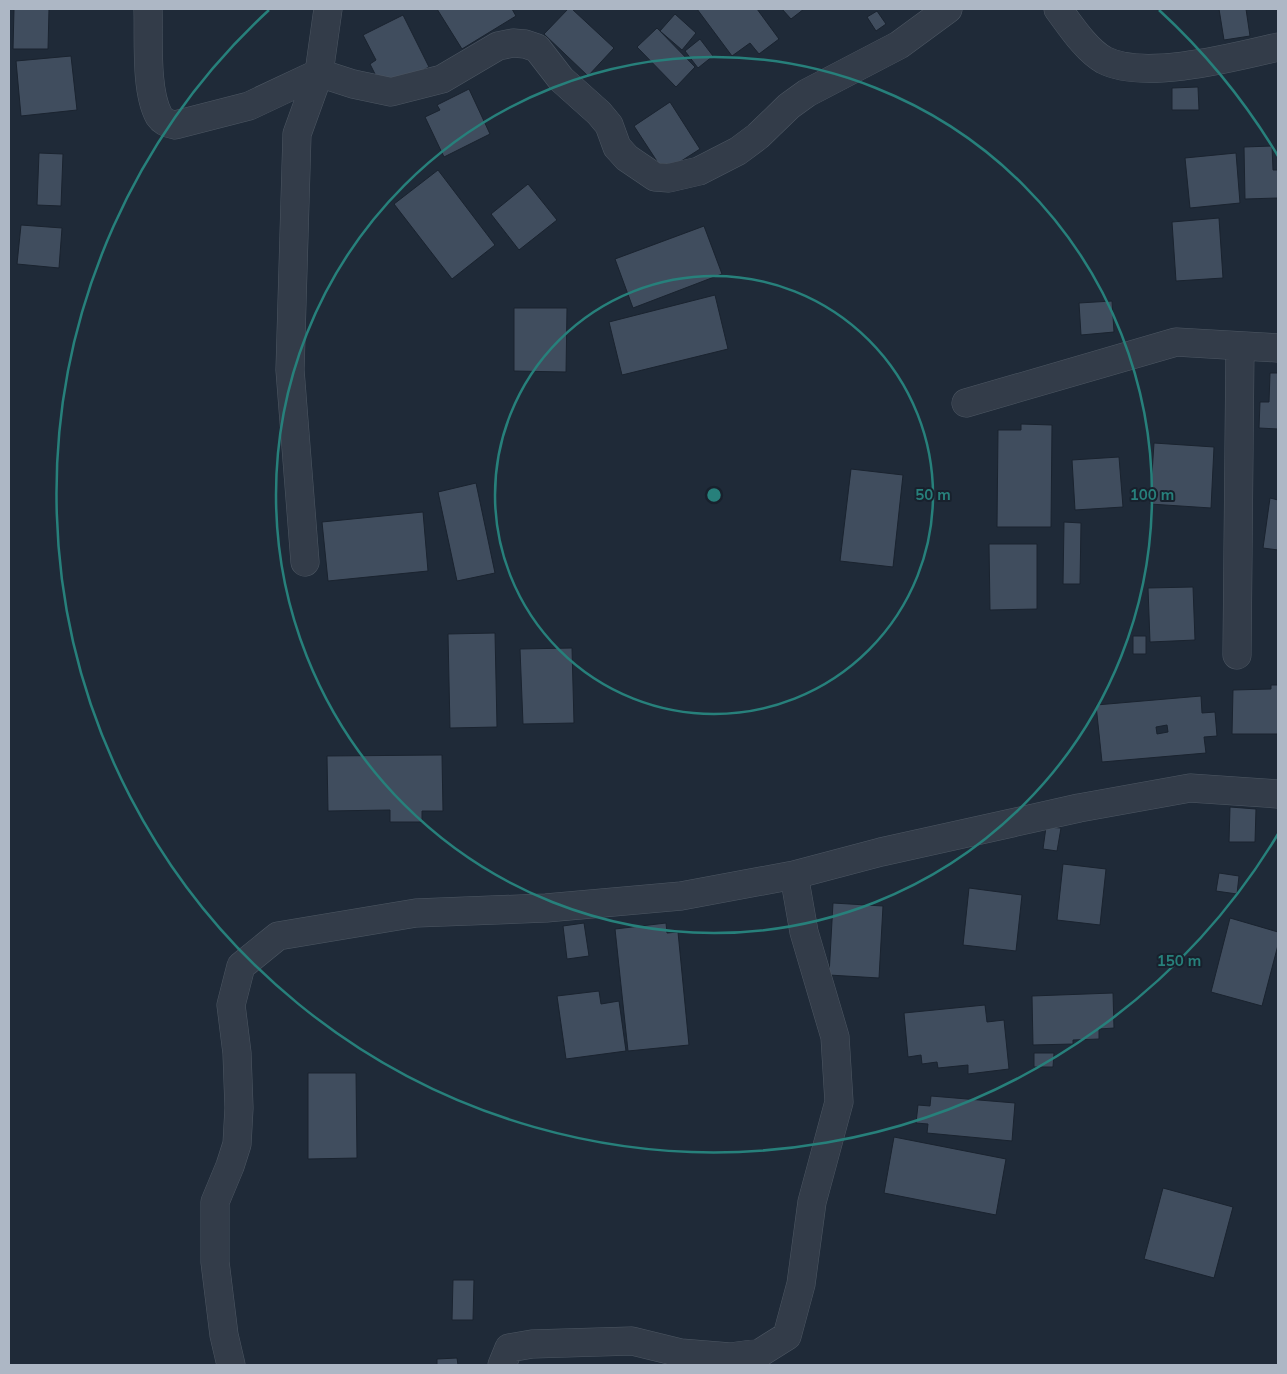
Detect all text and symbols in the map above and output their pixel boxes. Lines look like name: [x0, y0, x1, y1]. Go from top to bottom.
text: 50 m: [915, 485, 951, 504]
text: 100 m: [1130, 485, 1174, 504]
centre of rings: [705, 486, 723, 504]
text: 150 m: [1157, 951, 1201, 970]

